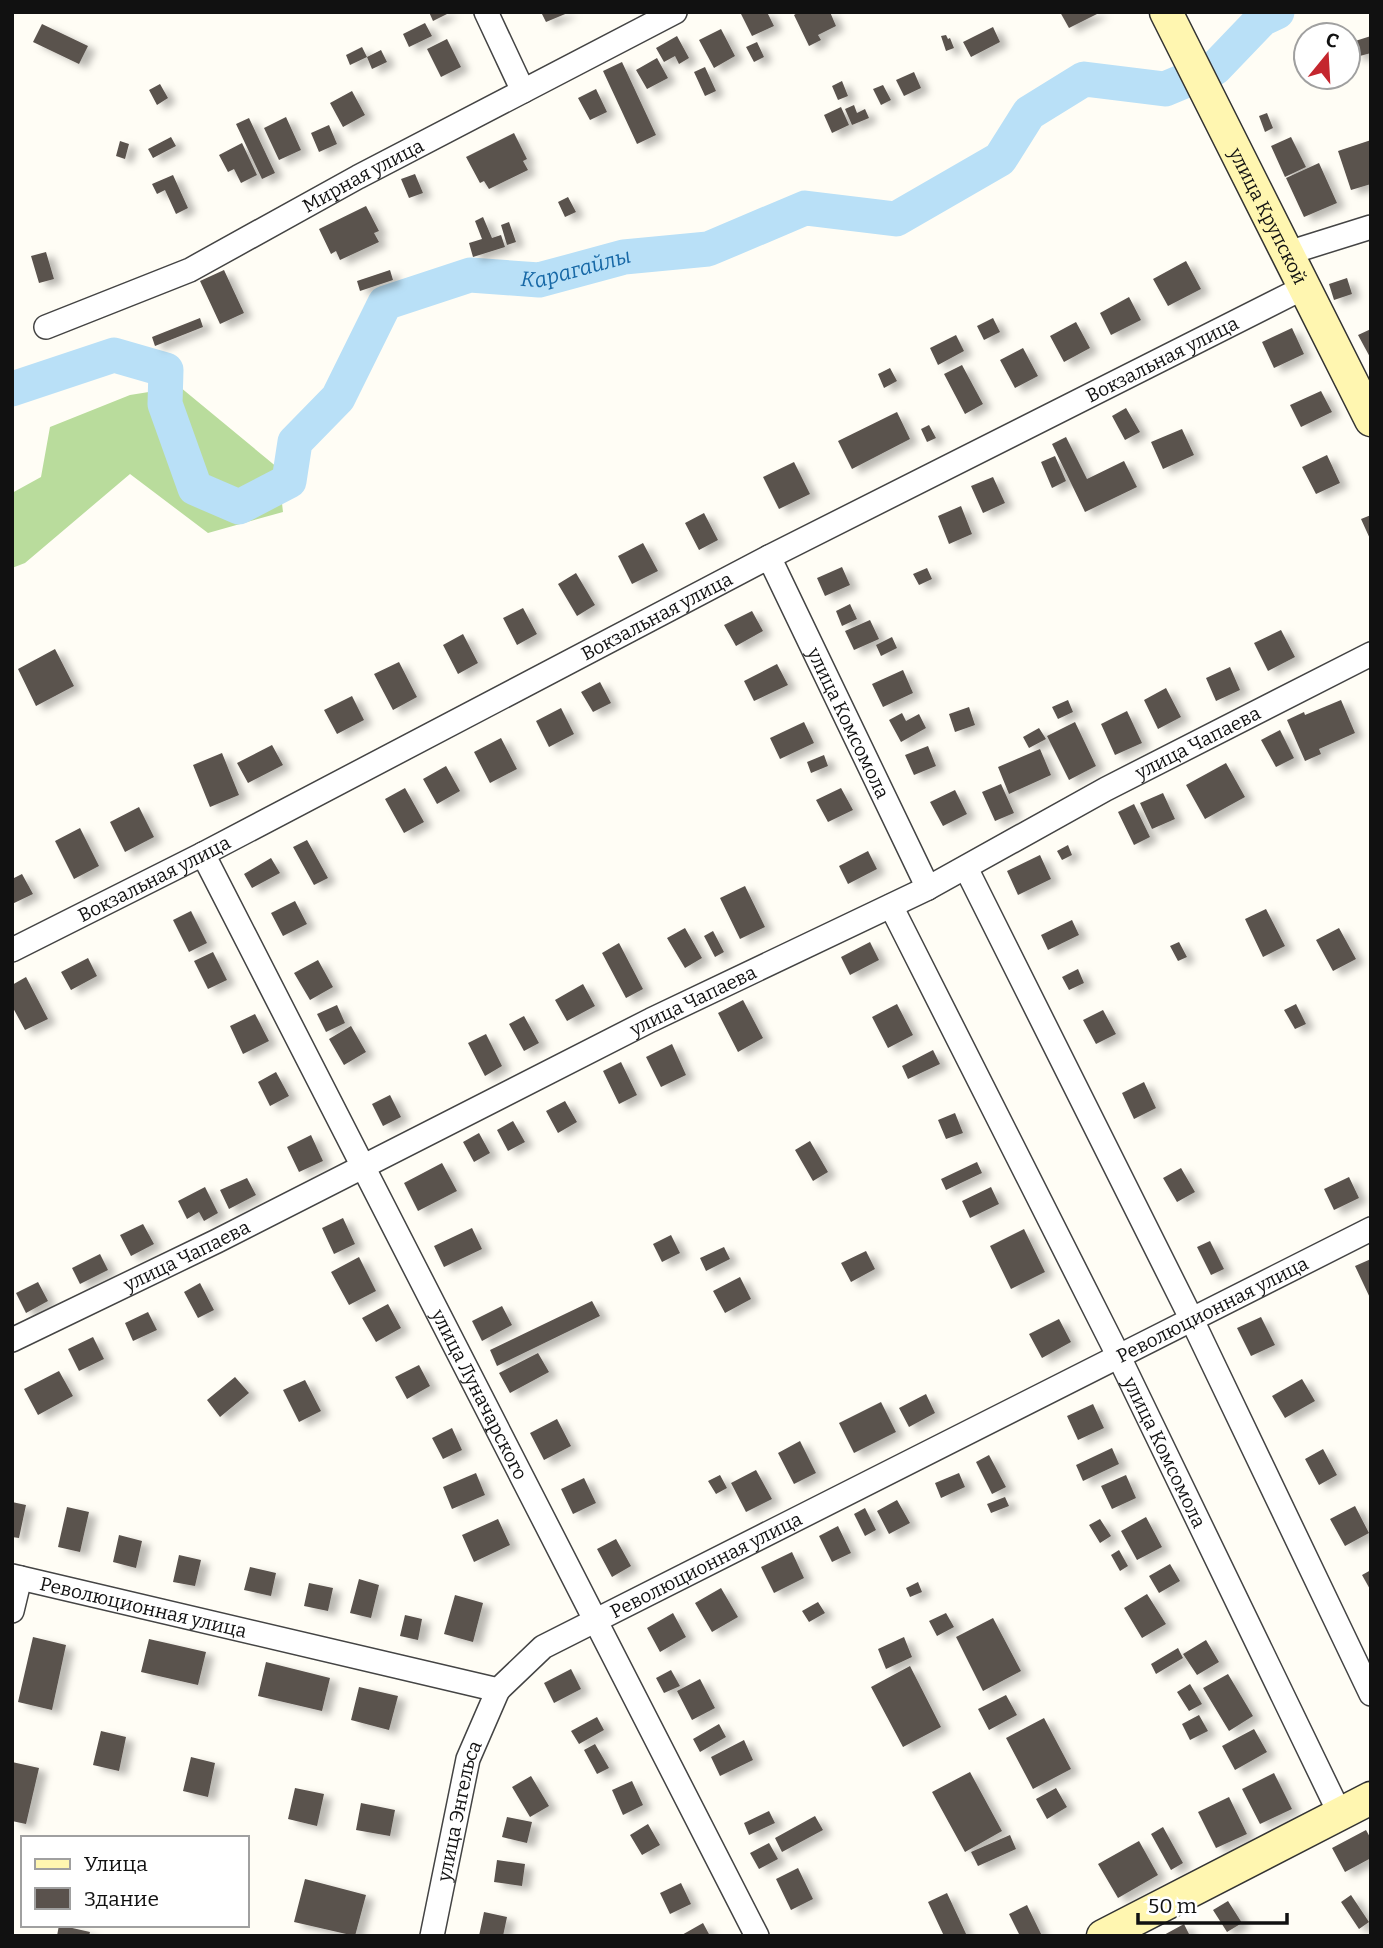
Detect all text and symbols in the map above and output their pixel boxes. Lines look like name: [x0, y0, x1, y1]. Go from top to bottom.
north arrow: [1292, 21, 1362, 91]
text: С: [1323, 28, 1341, 53]
street label: Мирная улица: [298, 134, 428, 218]
street label: улица Крупской: [1224, 143, 1312, 288]
water label: Карагайлы: [520, 243, 634, 294]
street label: Вокзальная улица: [1082, 311, 1243, 407]
street label: Вокзальная улица: [577, 567, 737, 666]
street label: улица Комсомола: [802, 643, 895, 803]
street label: улица Чапаева: [1130, 701, 1265, 785]
street label: Вокзальная улица: [74, 831, 235, 927]
street label: улица Чапаева: [625, 960, 761, 1041]
street label: улица Чапаева: [119, 1215, 254, 1297]
street label: Революционная улица: [1113, 1251, 1313, 1368]
street label: улица Луначарского: [426, 1304, 532, 1484]
street label: улица Комсомола: [1118, 1372, 1211, 1532]
street label: Революционная улица: [606, 1507, 806, 1623]
street label: Революционная улица: [38, 1572, 250, 1643]
street label: улица Энгельса: [432, 1736, 487, 1884]
legend: [21, 1836, 248, 1927]
text: Улица: [84, 1851, 148, 1877]
scale bar: [1138, 1882, 1287, 1926]
text: Здание: [84, 1886, 159, 1912]
text: 50 m: [1148, 1893, 1197, 1919]

